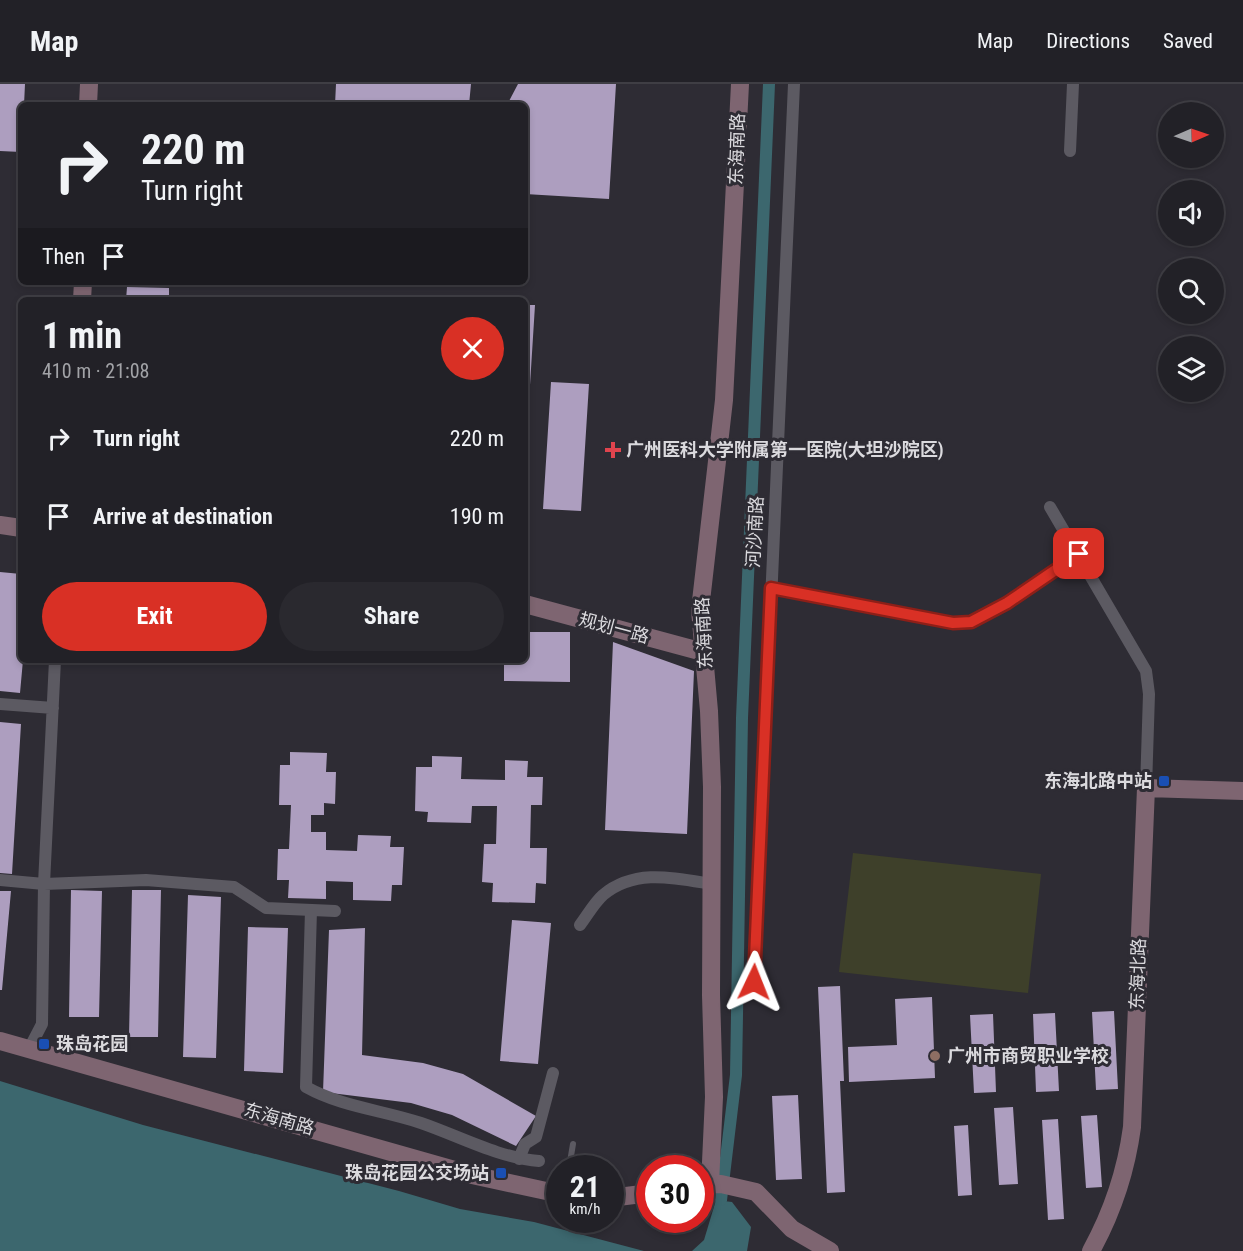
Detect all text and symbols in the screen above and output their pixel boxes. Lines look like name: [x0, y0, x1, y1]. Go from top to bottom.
text: Map: [30, 25, 78, 58]
text: Map: [977, 29, 1013, 53]
text: Directions: [1046, 29, 1130, 53]
text: Saved: [1163, 29, 1213, 53]
north arrow: [1158, 102, 1224, 168]
map controls: [1158, 102, 1224, 402]
street label: 东海南路: [725, 113, 748, 185]
text: 220 m: [141, 125, 246, 174]
icon: right: [42, 126, 120, 204]
text: Turn right: [141, 175, 243, 207]
button: sound: [1158, 180, 1224, 246]
icon: arrive: [97, 240, 130, 273]
text: Then: [42, 244, 85, 269]
button: search: [1158, 258, 1224, 324]
text: 1 min: [42, 315, 122, 357]
button: close: [441, 317, 504, 380]
button: layers: [1158, 336, 1224, 402]
text: 410 m · 21:08: [42, 359, 149, 383]
icon: right: [42, 422, 75, 455]
text: Turn right: [93, 426, 180, 451]
text: 220 m: [450, 426, 504, 451]
place label: 广州医科大学附属第一医院(大坦沙院区): [626, 439, 944, 461]
marker: 广州医科大学附属第一医院(大坦沙院区): [604, 441, 622, 459]
street label: 河沙南路: [742, 495, 767, 568]
icon: arrive: [42, 500, 75, 533]
text: Arrive at destination: [93, 504, 273, 529]
text: 190 m: [450, 504, 504, 529]
pin: [1053, 528, 1104, 579]
icon: arrive: [1062, 537, 1095, 570]
button: Exit: [42, 582, 267, 651]
button: Share: [279, 582, 504, 651]
street label: 东海南路: [691, 597, 716, 670]
street label: 规划一路: [577, 608, 652, 647]
place label: 东海北路中站: [1044, 770, 1152, 791]
marker: 东海北路中站: [1157, 774, 1171, 788]
street label: 东海北路: [1126, 938, 1149, 1010]
position arrow: [722, 950, 786, 1014]
place label: 珠岛花园: [56, 1033, 128, 1054]
marker: 珠岛花园: [37, 1037, 51, 1051]
place label: 广州市商贸职业学校: [947, 1045, 1109, 1066]
marker: 广州市商贸职业学校: [928, 1049, 942, 1063]
street label: 东海南路: [242, 1099, 317, 1139]
speed limit sign: 30: [636, 1155, 714, 1233]
place label: 珠岛花园公交场站: [345, 1162, 489, 1183]
marker: 珠岛花园公交场站: [494, 1166, 508, 1180]
text: 21: [570, 1169, 600, 1204]
text: km/h: [570, 1200, 600, 1218]

